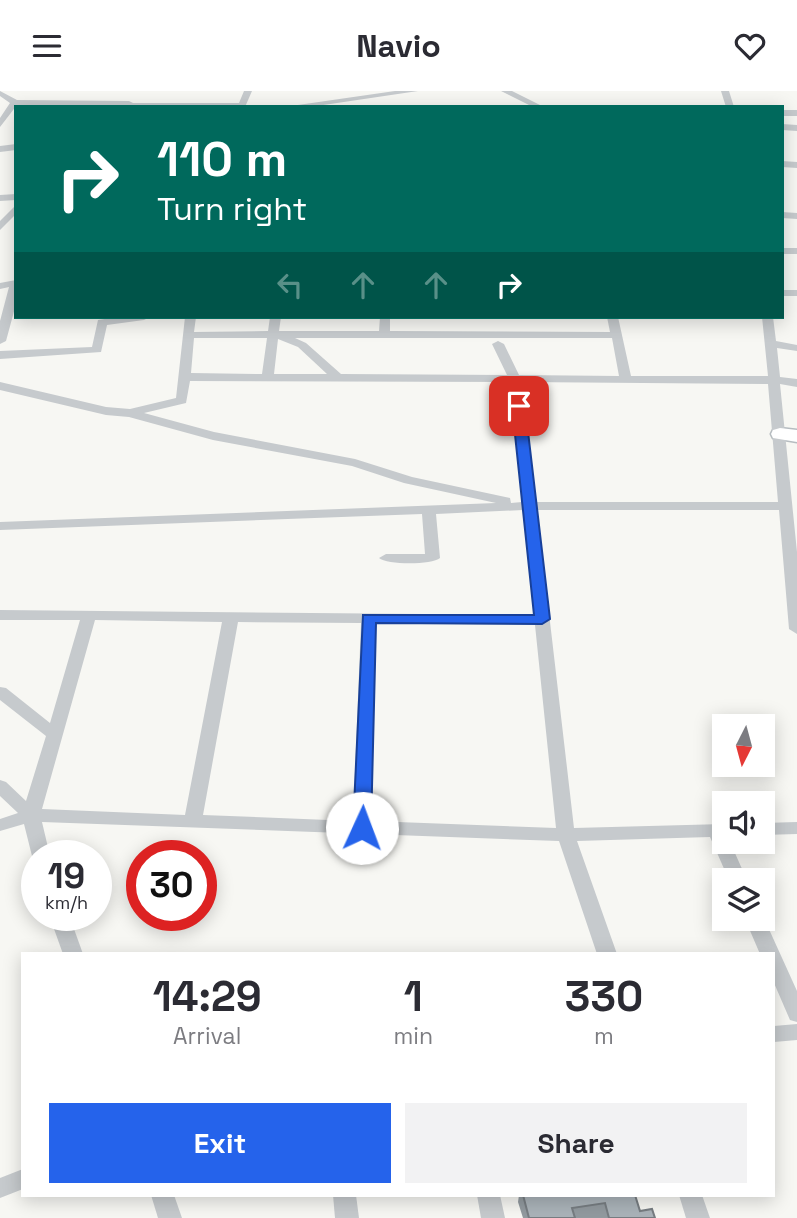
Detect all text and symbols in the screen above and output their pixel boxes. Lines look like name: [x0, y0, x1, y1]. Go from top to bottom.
text: Navio: [356, 26, 441, 66]
icon: menu: [28, 27, 66, 65]
icon: heart: [731, 27, 769, 65]
text: 110 m: [157, 128, 287, 190]
icon: right: [42, 133, 133, 224]
text: Turn right: [157, 189, 307, 229]
icon: left: [271, 266, 309, 304]
icon: ahead: [344, 266, 382, 304]
icon: ahead: [417, 266, 455, 304]
icon: right: [490, 266, 528, 304]
pin: [489, 376, 549, 436]
icon: arrive: [500, 387, 538, 425]
north arrow: [712, 714, 775, 777]
map controls: [712, 714, 775, 931]
position arrow: [325, 791, 399, 865]
button: sound: [712, 791, 775, 854]
speed limit sign: 30: [126, 840, 217, 931]
text: 19: [48, 854, 85, 898]
button: layers: [712, 868, 775, 931]
text: km/h: [45, 891, 88, 914]
text: 14:29: [153, 970, 262, 1023]
text: 1: [404, 970, 423, 1023]
text: 330: [565, 970, 643, 1023]
text: Arrival: [173, 1021, 241, 1051]
text: min: [394, 1021, 433, 1051]
text: m: [594, 1021, 614, 1051]
button: Exit: [49, 1103, 391, 1183]
button: Share: [405, 1103, 747, 1183]

